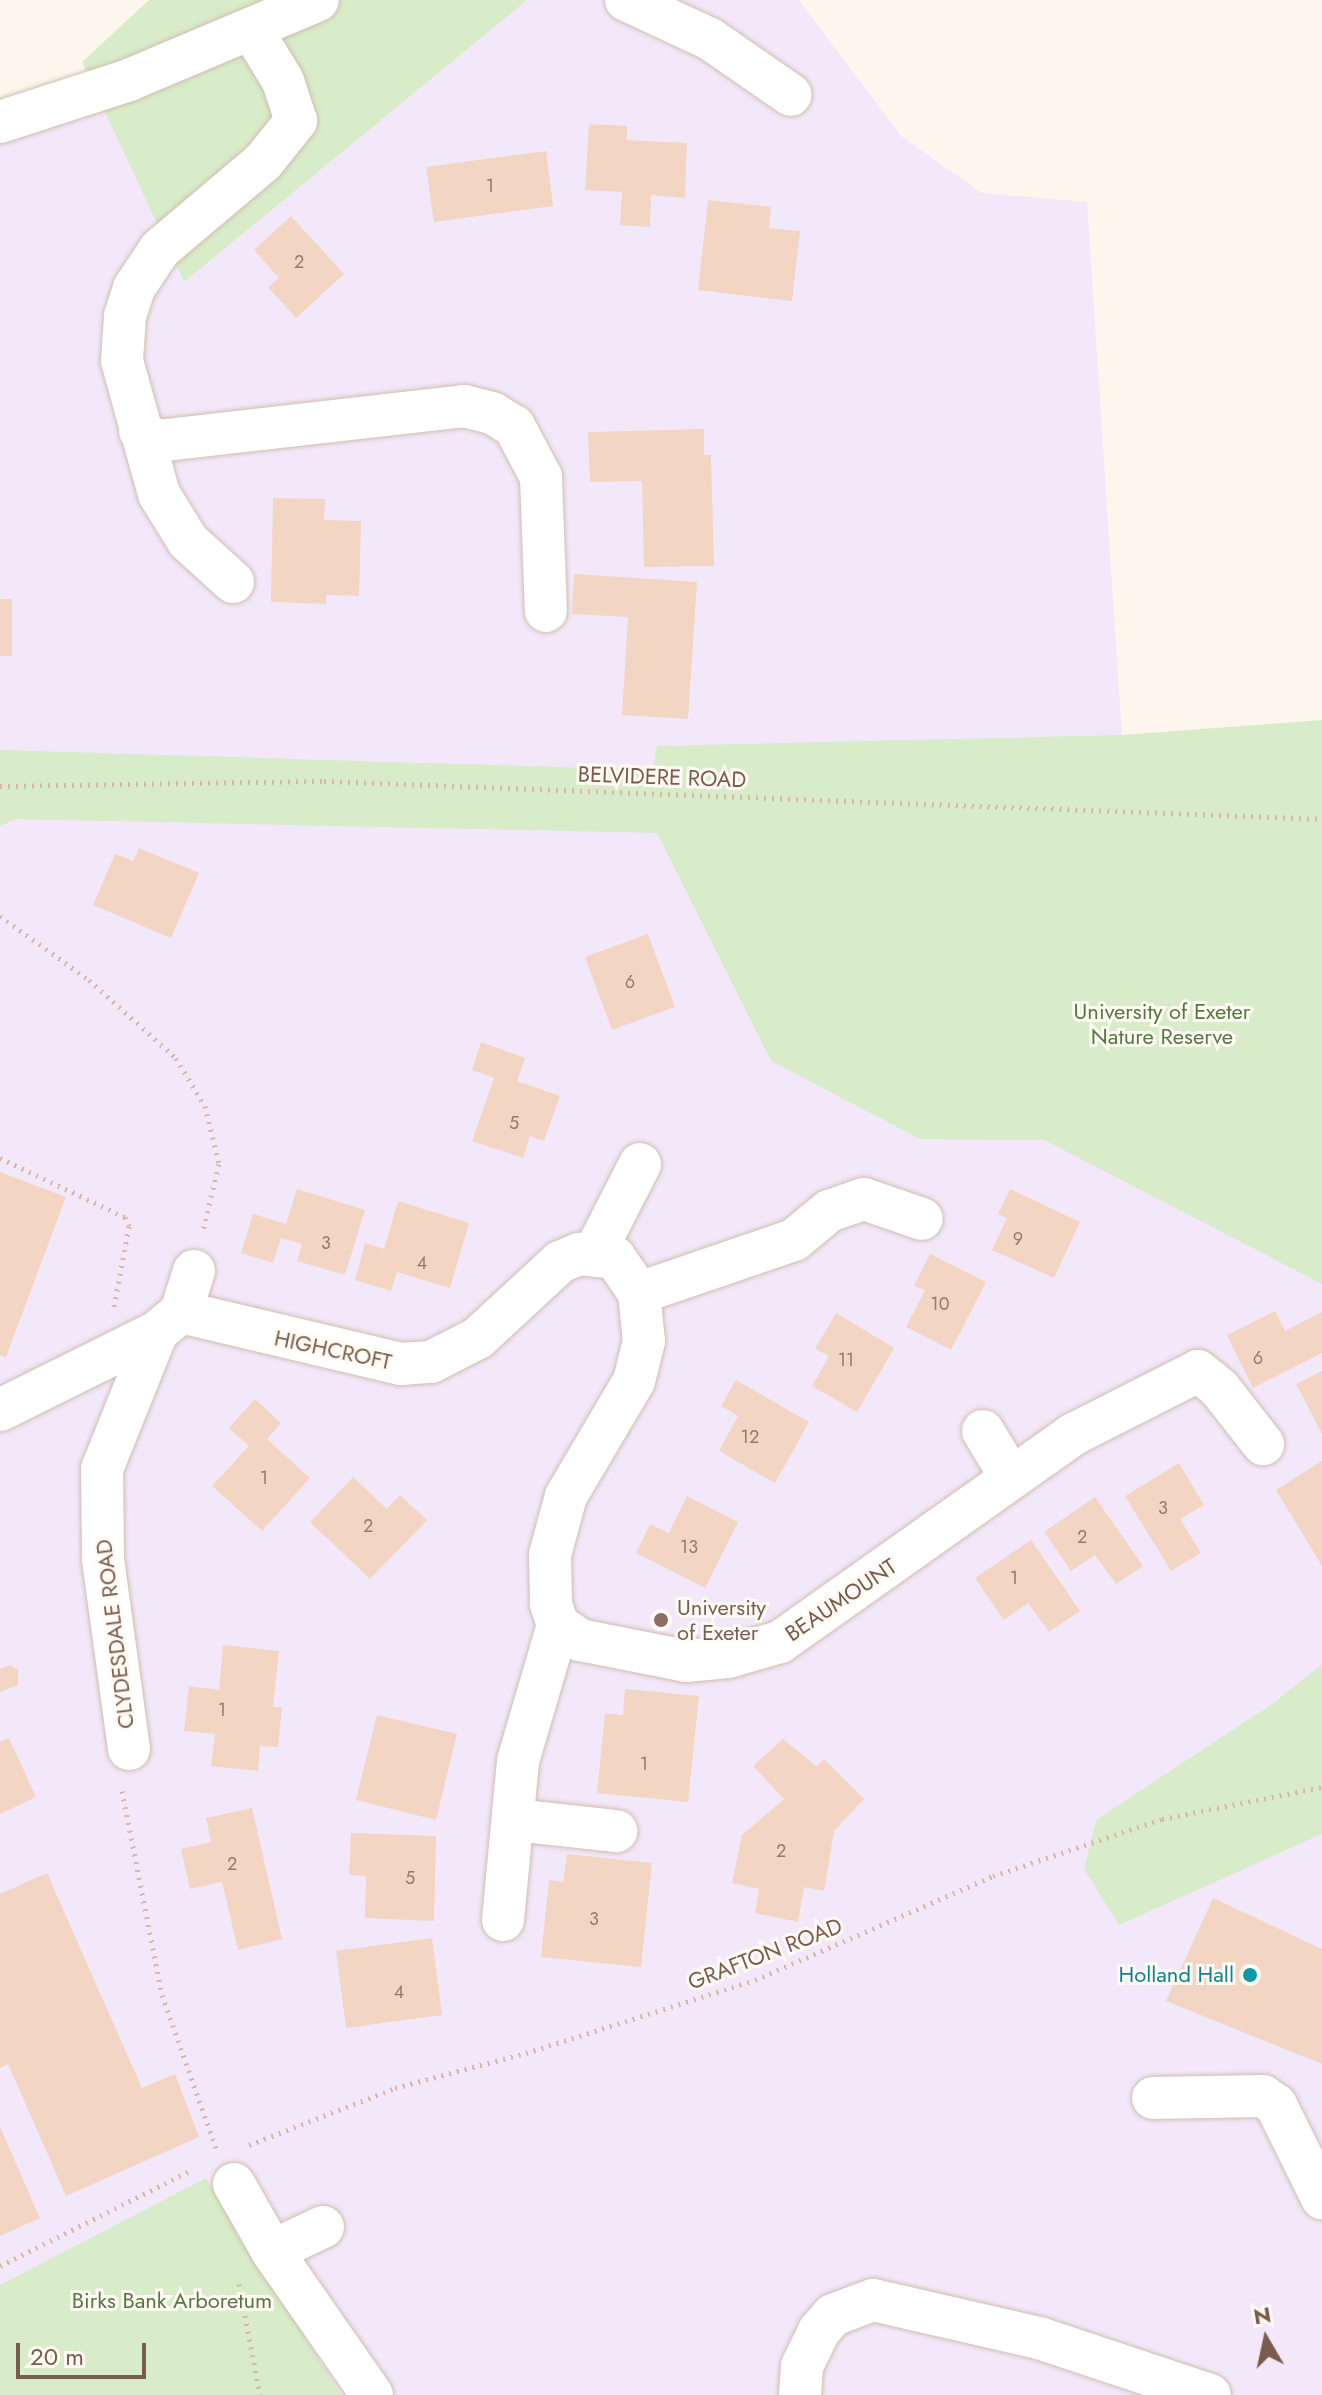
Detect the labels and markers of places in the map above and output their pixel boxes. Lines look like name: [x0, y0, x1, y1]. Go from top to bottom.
place label: University of Exeter: [677, 1594, 766, 1646]
marker: University of Exeter: [652, 1611, 670, 1629]
place label: Holland Hall: [1118, 1962, 1234, 1988]
marker: Holland Hall: [1241, 1966, 1259, 1984]

